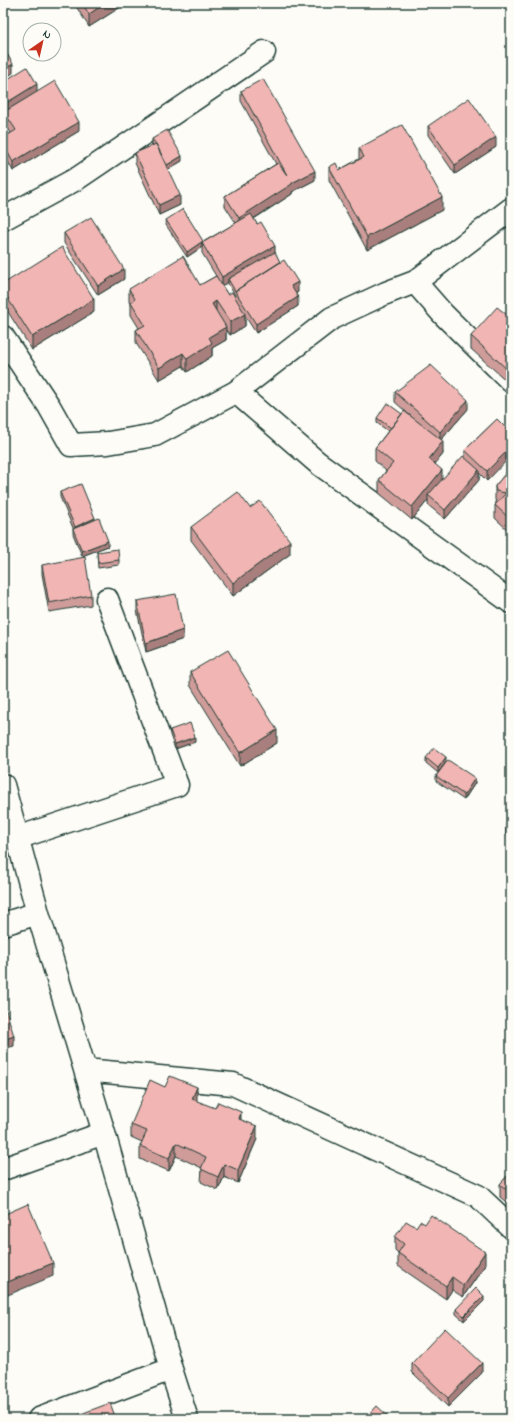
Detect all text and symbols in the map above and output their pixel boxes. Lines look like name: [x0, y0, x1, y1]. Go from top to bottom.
north arrow: [22, 22, 62, 62]
text: N: [39, 26, 55, 43]

